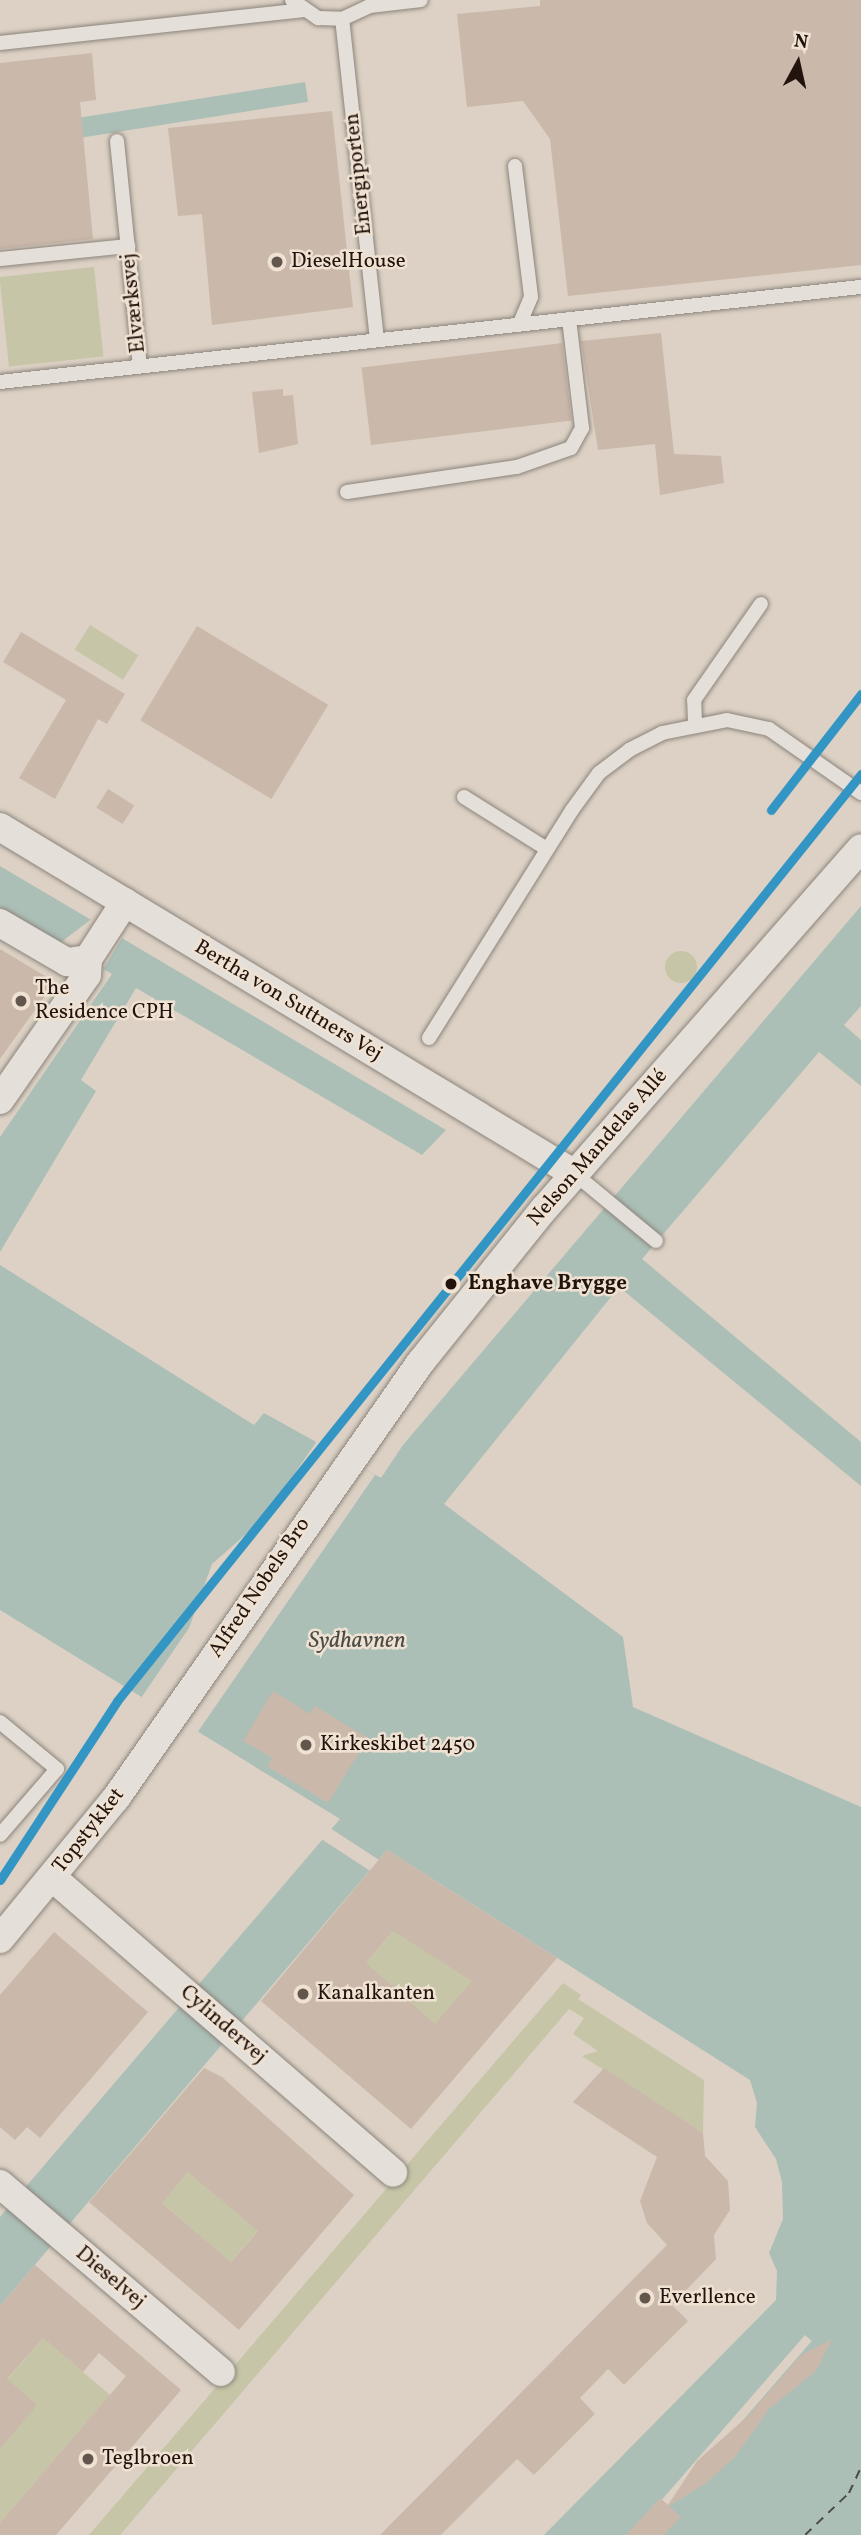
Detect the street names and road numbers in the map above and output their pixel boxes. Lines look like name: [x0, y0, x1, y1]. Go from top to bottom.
street label: Energiporten: [340, 112, 378, 236]
street label: Elværksvej: [116, 252, 152, 354]
street label: Bertha von Suttners Vej: [189, 935, 387, 1067]
street label: Nelson Mandelas Allé: [523, 1064, 673, 1232]
street label: Alfred Nobels Bro: [204, 1513, 316, 1663]
street label: Topstykket: [48, 1783, 130, 1879]
street label: Cylindervej: [174, 1980, 272, 2070]
street label: Dieselvej: [70, 2241, 150, 2315]

